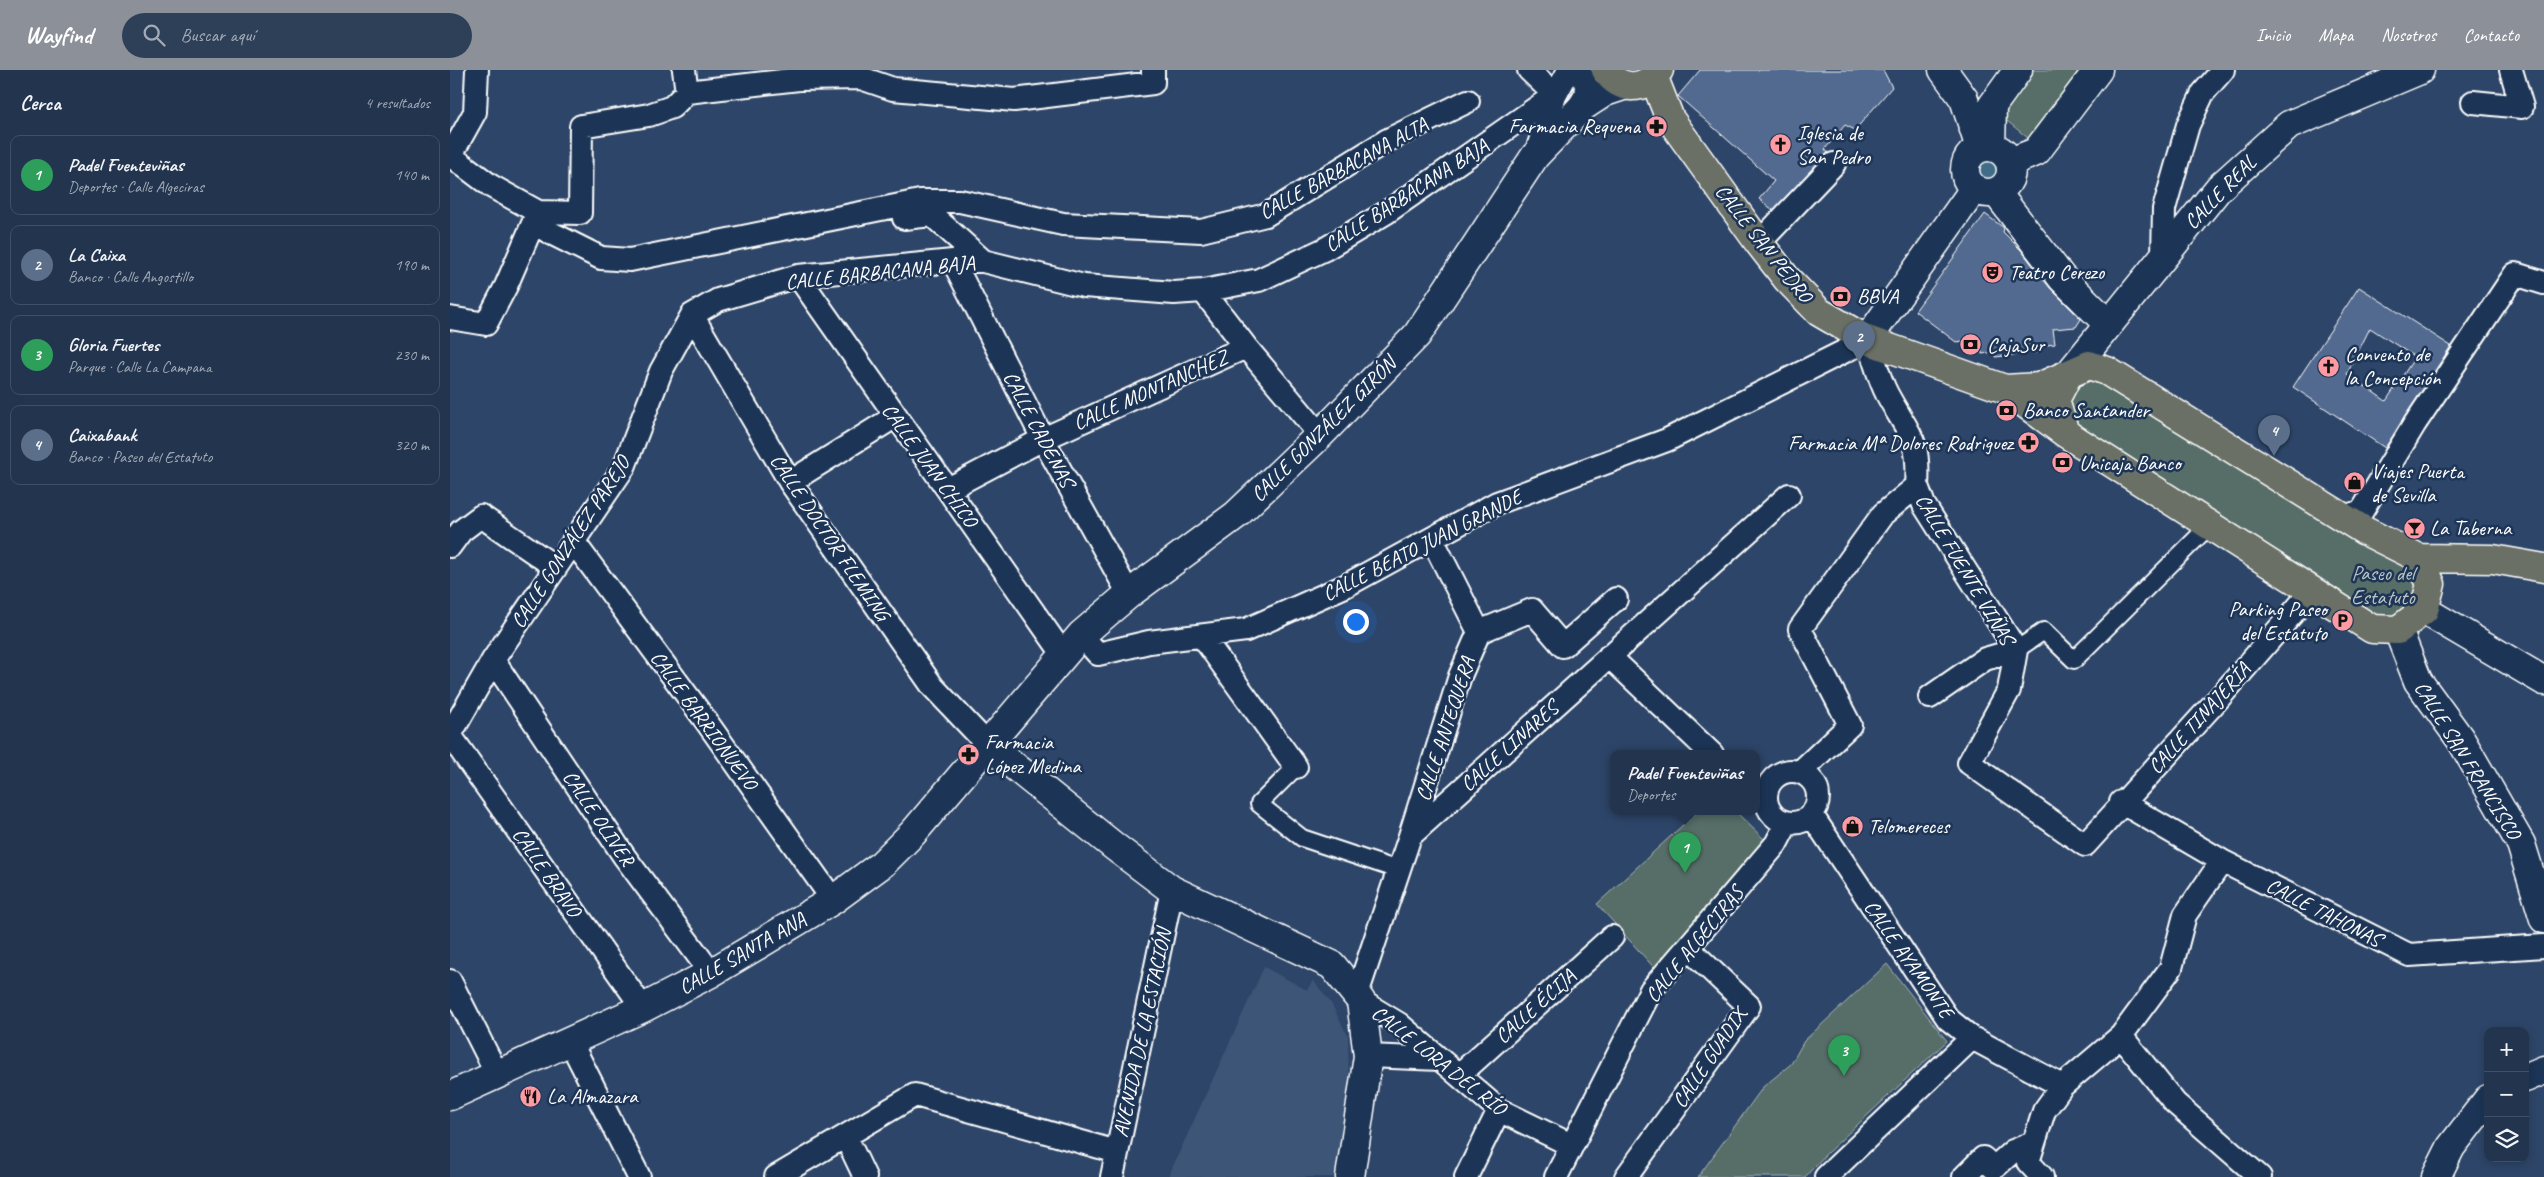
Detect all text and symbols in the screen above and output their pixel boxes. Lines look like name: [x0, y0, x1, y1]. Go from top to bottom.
search box: [122, 13, 472, 58]
text: Wayfind: [25, 20, 92, 50]
icon: search: [140, 21, 168, 49]
text: Buscar aquí: [180, 23, 255, 47]
text: Inicio: [2256, 24, 2290, 46]
text: Mapa: [2318, 24, 2353, 46]
text: Nosotros: [2381, 24, 2436, 46]
text: Contacto: [2464, 24, 2519, 46]
text: Cerca: [20, 90, 61, 116]
text: 4 resultados: [365, 93, 430, 113]
street label: CALLE BARBACANA ALTA: [1254, 111, 1432, 225]
place label: Farmacia Requena: [1509, 113, 1642, 139]
pharmacy icon: Farmacia Requena: [1644, 114, 1668, 138]
place label: Iglesia de San Pedro: [1797, 120, 1872, 170]
street label: CALLE BARBACANA BAJA: [1319, 132, 1493, 258]
church icon: Iglesia de San Pedro: [1769, 133, 1793, 157]
street label: CALLE REAL: [2178, 150, 2262, 234]
text: Padel Fuenteviñas: [68, 153, 184, 177]
text: 1: [33, 165, 41, 185]
text: 140 m: [395, 165, 429, 185]
text: Deportes · Calle Algeciras: [68, 177, 204, 197]
street label: CALLE SAN PEDRO: [1710, 179, 1820, 309]
text: La Caixa: [68, 243, 125, 267]
street label: CALLE BARBACANA BAJA: [784, 249, 976, 295]
text: 2: [33, 255, 41, 275]
text: 190 m: [395, 255, 429, 275]
place label: Teatro Cerezo: [2009, 259, 2106, 285]
theatre icon: Teatro Cerezo: [1981, 260, 2005, 284]
text: Banco · Calle Angostillo: [68, 267, 193, 287]
place label: BBVA: [1857, 283, 1900, 309]
bank icon: BBVA: [1829, 284, 1853, 308]
pin: 2: [1843, 321, 1875, 362]
place label: CajaSur: [1987, 332, 2046, 358]
text: Gloria Fuertes: [68, 333, 159, 357]
bank icon: CajaSur: [1959, 333, 1983, 357]
place label: Convento de la Concepción: [2345, 341, 2441, 391]
street label: CALLE MONTANCHEZ: [1069, 343, 1234, 436]
text: 3: [33, 345, 41, 365]
text: 230 m: [395, 345, 429, 365]
street label: CALLE GONZÁLEZ GIRÓN: [1245, 349, 1403, 507]
church icon: Convento de la Concepción: [2317, 354, 2341, 378]
text: Parque · Calle La Campana: [68, 357, 212, 377]
street label: CALLE CADENAS: [998, 367, 1082, 495]
place label: Banco Santander: [2023, 397, 2151, 423]
street label: CALLE JUAN CHICO: [876, 398, 985, 534]
bank icon: Banco Santander: [1995, 398, 2019, 422]
pin: 4: [2258, 415, 2290, 456]
text: Caixabank: [68, 423, 136, 447]
place label: Farmacia Mª Dolores Rodriguez: [1788, 430, 2015, 456]
pharmacy icon: Farmacia Mª Dolores Rodriguez: [2017, 431, 2041, 455]
text: 4: [33, 435, 41, 455]
text: 320 m: [395, 435, 429, 455]
text: Banco · Paseo del Estatuto: [68, 447, 212, 467]
street label: CALLE GONZÁLEZ PAREJO: [505, 449, 637, 633]
street label: CALLE DOCTOR FLEMING: [765, 449, 897, 628]
place label: Unicaja Banco: [2079, 450, 2183, 476]
bank icon: Unicaja Banco: [2051, 451, 2075, 475]
place label: Viajes Puerta de Sevilla: [2371, 458, 2466, 508]
shop icon: Viajes Puerta de Sevilla: [2343, 471, 2367, 495]
street label: CALLE BEATO JUAN GRANDE: [1318, 482, 1528, 607]
street label: CALLE FUENTE VIÑAS: [1910, 489, 2022, 652]
place label: La Taberna: [2430, 515, 2513, 541]
bar icon: La Taberna: [2402, 516, 2426, 540]
park label: Paseo del Estatuto: [2351, 560, 2418, 610]
place label: Parking Paseo del Estatuto: [2229, 596, 2330, 646]
your location: [1343, 609, 1369, 635]
parking icon: Parking Paseo del Estatuto: [2331, 609, 2355, 633]
street label: CALLE BARRIONUEVO: [645, 645, 765, 797]
street label: CALLE ANTEQUERA: [1410, 652, 1481, 804]
street label: CALLE TINAJERÍA: [2142, 656, 2257, 779]
street label: CALLE SAN FRANCISCO: [2409, 676, 2528, 846]
street label: CALLE LINARES: [1455, 693, 1566, 797]
place label: Farmacia López Medina: [985, 729, 1082, 779]
pharmacy icon: Farmacia López Medina: [957, 742, 981, 766]
popup: [1610, 750, 1760, 815]
text: Padel Fuenteviñas: [1627, 761, 1743, 785]
street label: CALLE OLIVER: [557, 765, 641, 872]
text: Deportes: [1627, 785, 1675, 805]
place label: Telomereces: [1868, 813, 1951, 839]
shop icon: Telomereces: [1840, 814, 1864, 838]
street label: CALLE BRAVO: [507, 822, 589, 924]
pin: 1: [1669, 832, 1701, 873]
street label: CALLE TAHONAS: [2262, 872, 2389, 954]
street label: CALLE ALGECIRAS: [1639, 878, 1751, 1007]
street label: CALLE AYAMONTE: [1859, 895, 1961, 1025]
street label: CALLE SANTA ANA: [674, 906, 811, 1000]
street label: AVENIDA DE LA ESTACIÓN: [1107, 923, 1177, 1140]
street label: CALLE ÉCIJA: [1489, 963, 1581, 1049]
street label: CALLE LORA DEL RÍO: [1367, 999, 1513, 1122]
street label: CALLE GUADIX: [1666, 1001, 1753, 1113]
map controls: [2484, 1027, 2529, 1162]
button: +: [2484, 1027, 2529, 1072]
pin: 3: [1828, 1035, 1860, 1076]
button: −: [2484, 1072, 2529, 1117]
place label: La Almazara: [547, 1083, 639, 1109]
restaurant icon: La Almazara: [519, 1084, 543, 1108]
button: layers: [2484, 1117, 2529, 1162]

